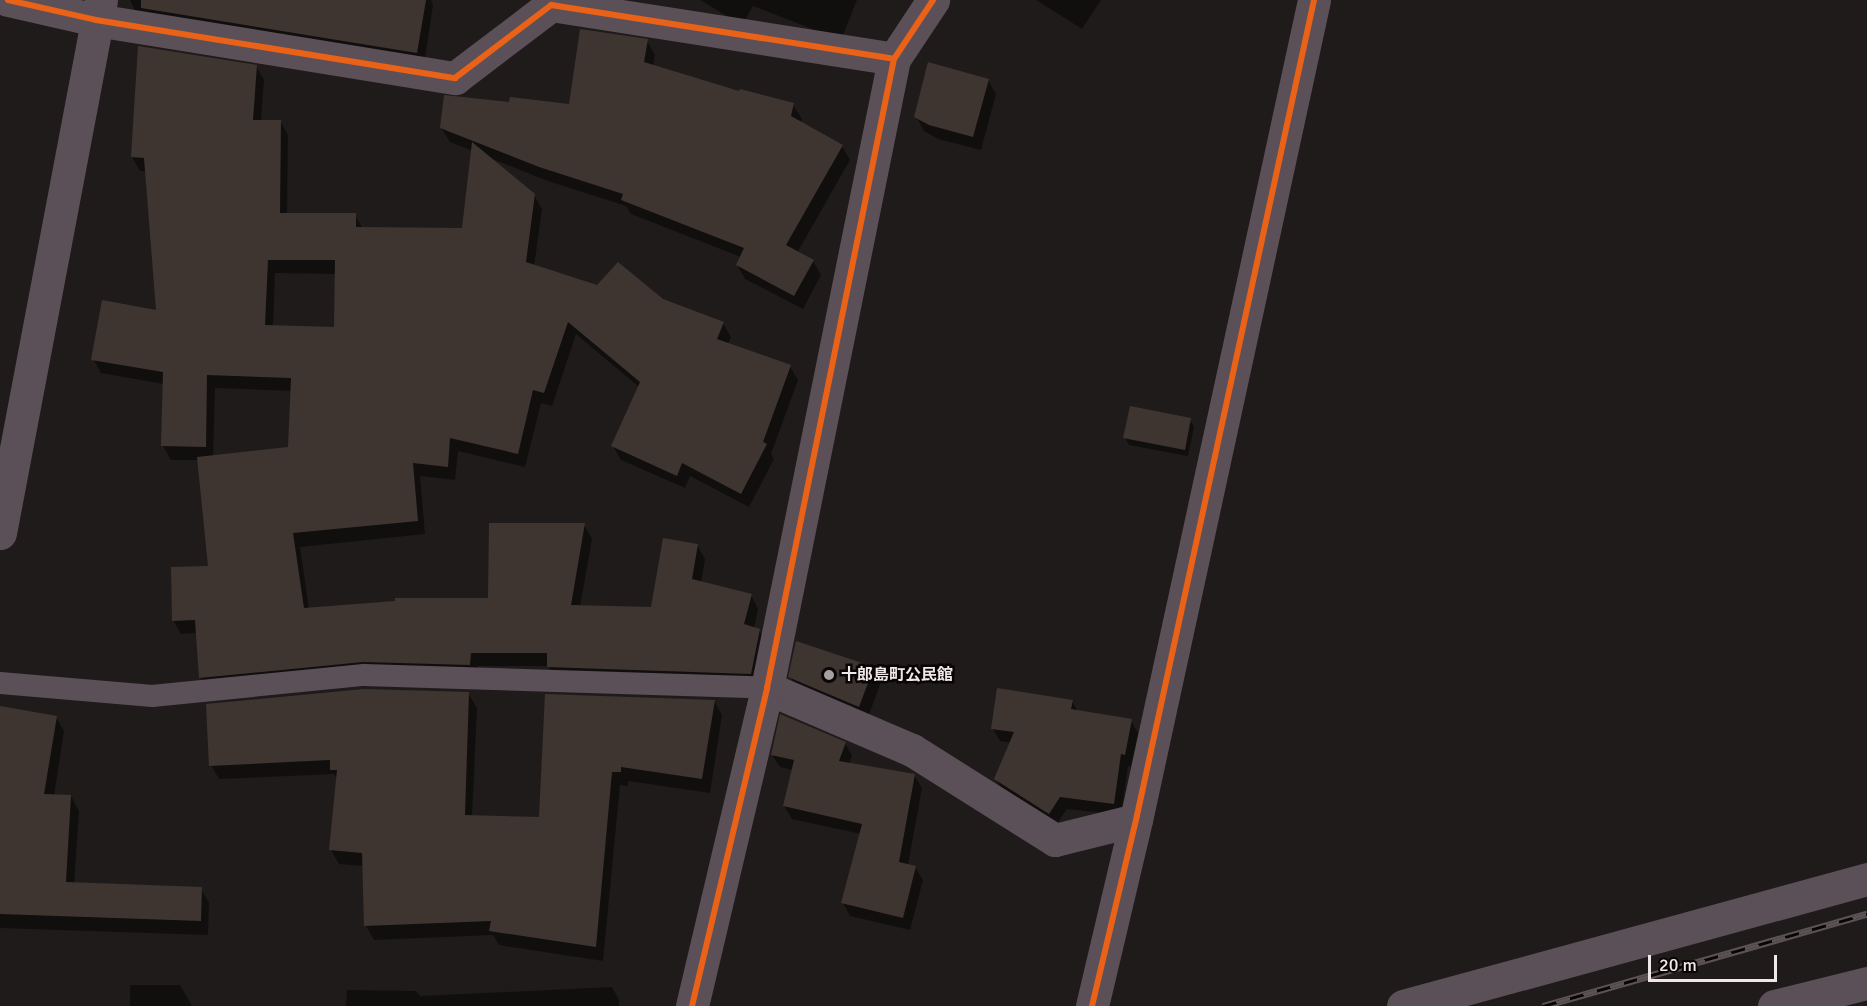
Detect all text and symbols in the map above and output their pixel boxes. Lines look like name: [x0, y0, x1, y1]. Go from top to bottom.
place label: 十郎島町公民館: [841, 665, 953, 685]
marker: 十郎島町公民館: [822, 668, 836, 682]
scale bar: [1651, 943, 1780, 981]
text: 20 m: [1659, 954, 1697, 976]

